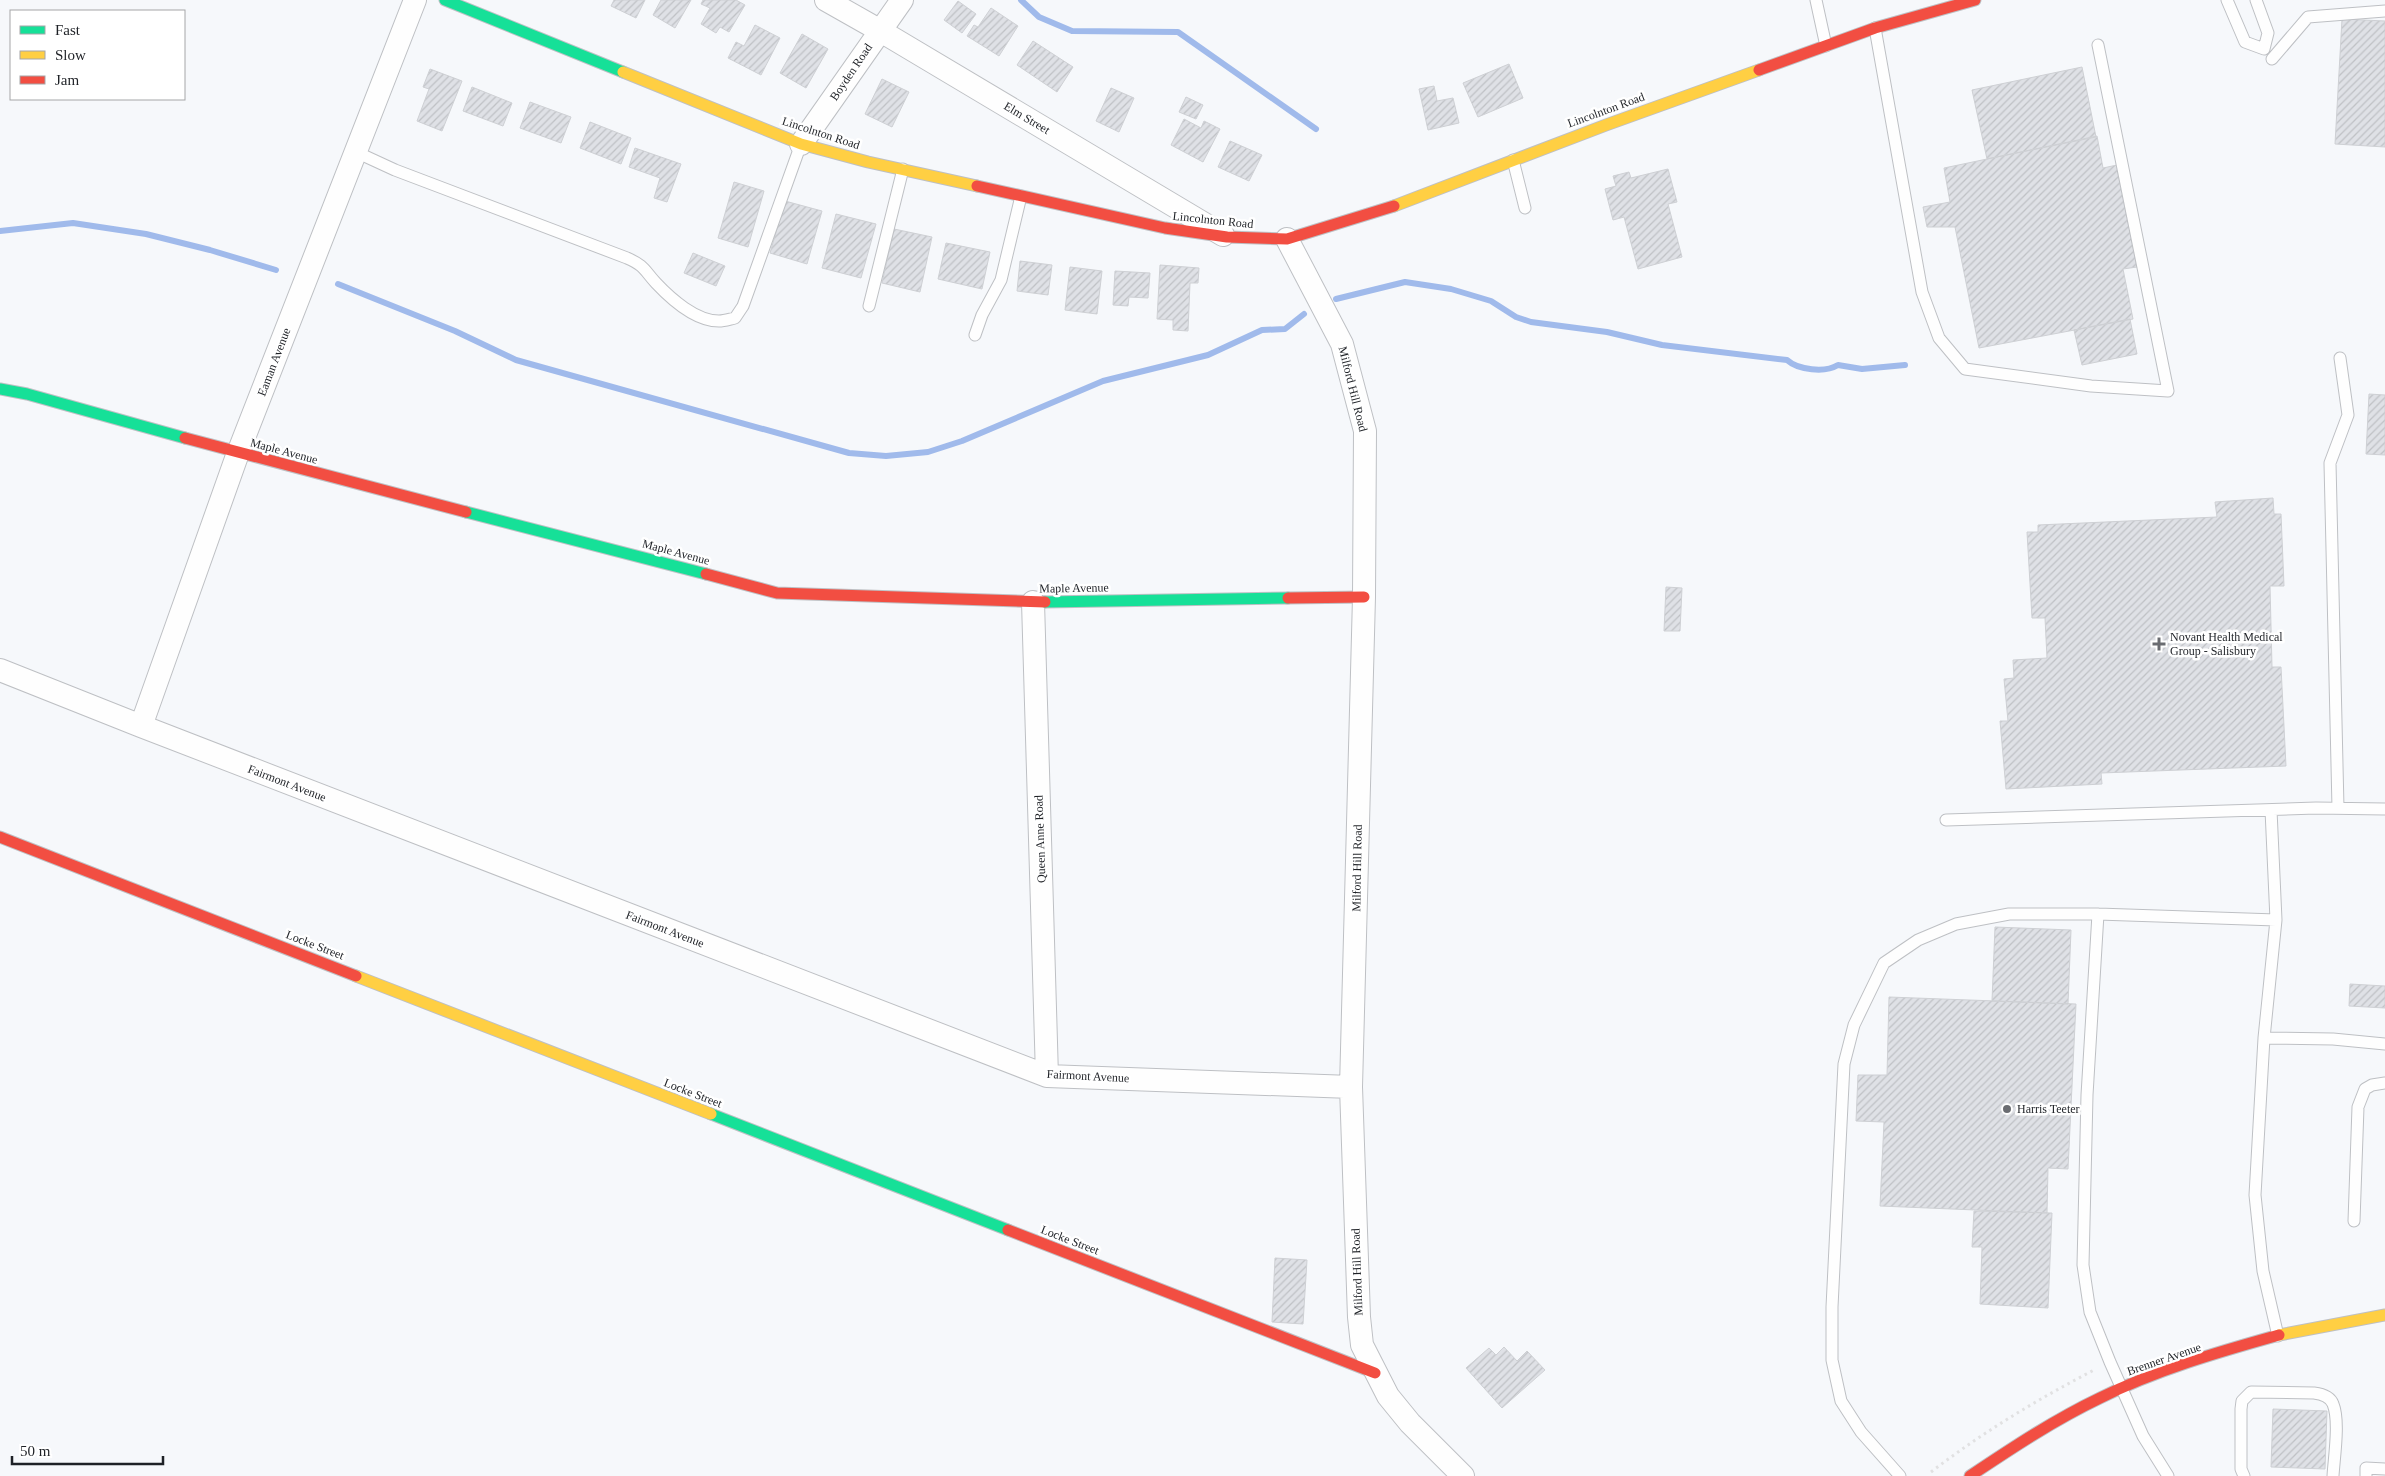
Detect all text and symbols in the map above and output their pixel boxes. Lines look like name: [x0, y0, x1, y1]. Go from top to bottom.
legend: [10, 10, 185, 100]
text: Fast: [55, 22, 81, 38]
street label: Boyden Road: [827, 41, 875, 103]
text: Slow: [55, 47, 86, 63]
text: Jam: [55, 72, 79, 88]
street label: Lincolnton Road: [1566, 90, 1646, 130]
street label: Elm Street: [1002, 99, 1053, 137]
street label: Lincolnton Road: [780, 114, 862, 152]
street label: Lincolnton Road: [1172, 209, 1254, 231]
street label: Eaman Avenue: [255, 326, 293, 398]
street label: Milford Hill Road: [1336, 345, 1370, 433]
street label: Maple Avenue: [249, 435, 319, 467]
street label: Maple Avenue: [641, 536, 711, 568]
street label: Maple Avenue: [1039, 580, 1109, 596]
place label: Novant Health Medical Group - Salisbury: [2170, 630, 2283, 658]
marker: Novant Health Medical Group - Salisbury: [2152, 637, 2166, 651]
street label: Fairmont Avenue: [246, 762, 328, 804]
street label: Queen Anne Road: [1031, 795, 1049, 883]
street label: Milford Hill Road: [1349, 824, 1365, 912]
street label: Fairmont Avenue: [624, 908, 706, 950]
street label: Locke Street: [284, 928, 347, 963]
street label: Fairmont Avenue: [1046, 1067, 1130, 1085]
street label: Locke Street: [662, 1076, 725, 1111]
place label: Harris Teeter: [2017, 1102, 2080, 1116]
marker: Harris Teeter: [2001, 1103, 2013, 1115]
street label: Locke Street: [1039, 1223, 1102, 1258]
street label: Milford Hill Road: [1348, 1228, 1366, 1316]
street label: Brenner Avenue: [2125, 1340, 2203, 1378]
scale bar: [12, 1434, 164, 1466]
text: 50 m: [20, 1443, 51, 1459]

